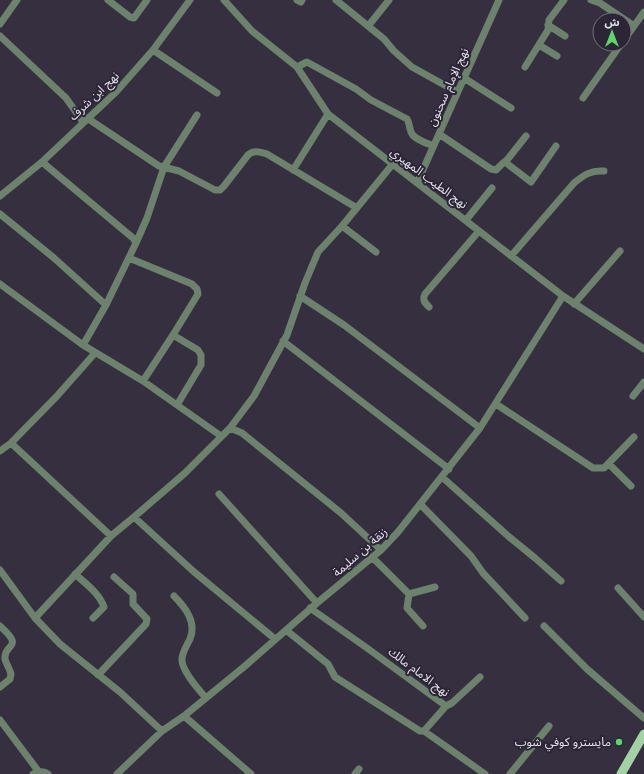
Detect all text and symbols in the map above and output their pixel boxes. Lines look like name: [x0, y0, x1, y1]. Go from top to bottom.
north arrow: [592, 12, 632, 52]
text: ش: [604, 16, 620, 29]
street label: نهج الإمام سحنون: [425, 46, 473, 129]
street label: نهج ابن شرف: [66, 69, 123, 125]
street label: نهج الطيب المهيري: [386, 144, 470, 214]
street label: زنقة بن سليمة: [330, 525, 390, 580]
street label: نهج الامام مالك: [384, 644, 452, 701]
place label: مايسترو كوفي شوب: [515, 735, 611, 752]
marker: مايسترو كوفي شوب: [614, 737, 624, 747]

